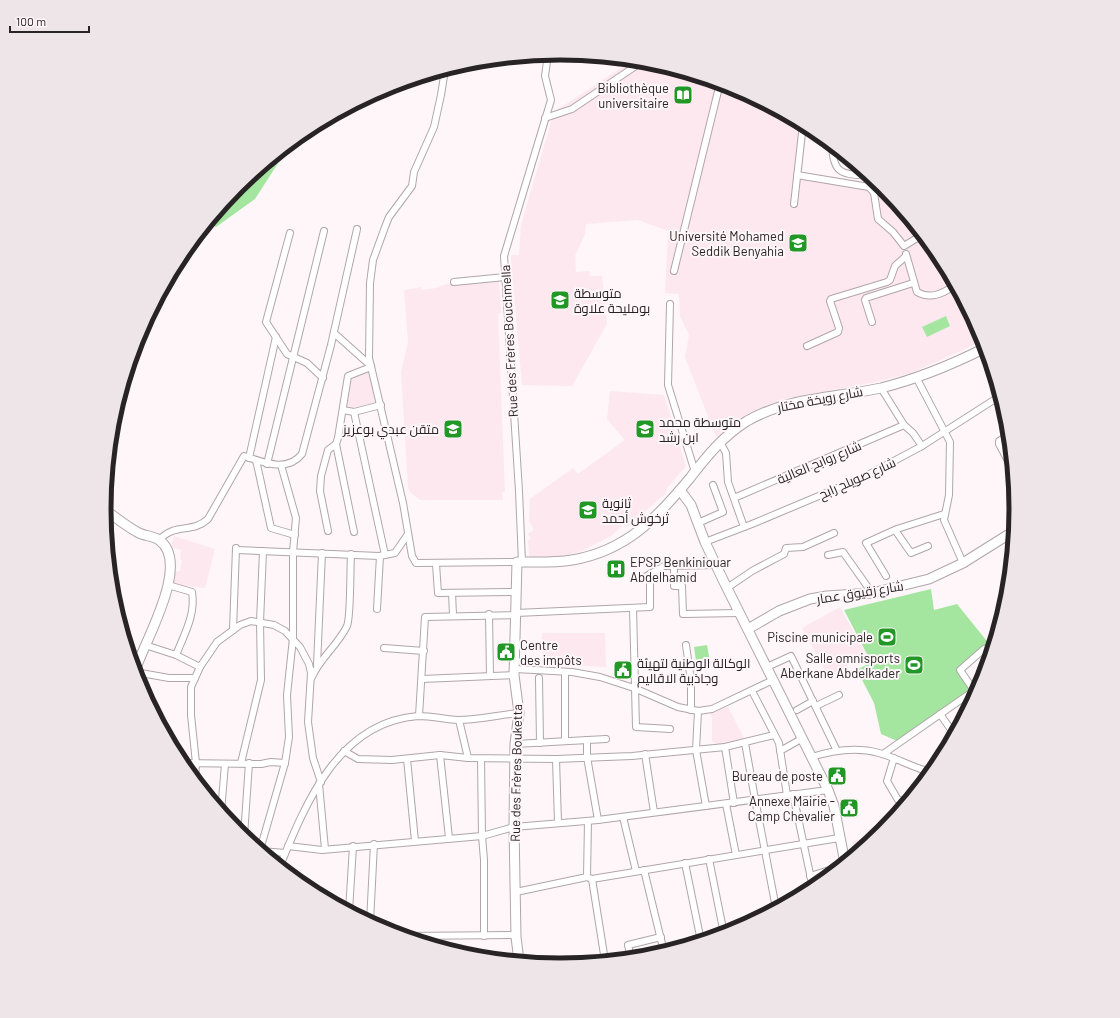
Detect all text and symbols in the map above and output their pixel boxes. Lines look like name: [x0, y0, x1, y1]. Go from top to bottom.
scale bar: [10, 8, 89, 34]
text: 100 m: [16, 14, 46, 28]
place label: Bibliothèque universitaire: [597, 80, 669, 111]
library icon: Bibliothèque universitaire: [672, 84, 694, 106]
place label: Université Mohamed Seddik Benyahia: [669, 228, 784, 259]
school or university icon: Université Mohamed Seddik Benyahia: [787, 232, 809, 254]
street label: Rue des Frères Bouchmella: [497, 264, 521, 418]
place label: متوسطة بومليحة علاوة: [574, 285, 650, 316]
school or university icon: متوسطة بومليحة علاوة: [549, 289, 571, 311]
street label: شارع رويخة مختار: [775, 383, 864, 416]
place label: متوسطة محمد ابن رشد: [659, 414, 741, 445]
school or university icon: متقن عبدي بوعزيز: [442, 418, 464, 440]
school or university icon: متوسطة محمد ابن رشد: [634, 418, 656, 440]
place label: متقن عبدي بوعزيز: [342, 421, 439, 440]
street label: شارع روابح العالية: [774, 437, 864, 488]
street label: شارع صويلح رابح: [816, 454, 898, 503]
place label: ثانوية ثرخوش أحمد: [602, 495, 669, 526]
school or university icon: ثانوية ثرخوش أحمد: [577, 499, 599, 521]
place label: EPSP Benkiniouar Abdelhamid: [630, 554, 731, 585]
hospital icon: EPSP Benkiniouar Abdelhamid: [605, 558, 627, 580]
street label: شارع زقيوق عمار: [814, 577, 905, 608]
sports icon: Piscine municipale: [876, 626, 898, 648]
place label: Piscine municipale: [767, 629, 873, 645]
place label: Centre des impôts: [520, 637, 582, 668]
public building icon: Centre des impôts: [495, 641, 517, 663]
place label: Salle omnisports Aberkane Abdelkader: [780, 650, 900, 681]
sports icon: Salle omnisports Aberkane Abdelkader: [903, 654, 925, 676]
place label: الوكالة الوطنية لتهيئة وجاذبية الاقاليم: [637, 655, 750, 688]
public building icon: الوكالة الوطنية لتهيئة وجاذبية الاقاليم: [612, 659, 634, 681]
street label: Rue des Frères Bouketta: [507, 704, 525, 842]
public building icon: Bureau de poste: [826, 765, 848, 787]
place label: Bureau de poste: [732, 768, 823, 784]
place label: Annexe Mairie - Camp Chevalier: [748, 793, 835, 824]
public building icon: Annexe Mairie - Camp Chevalier: [838, 797, 860, 819]

